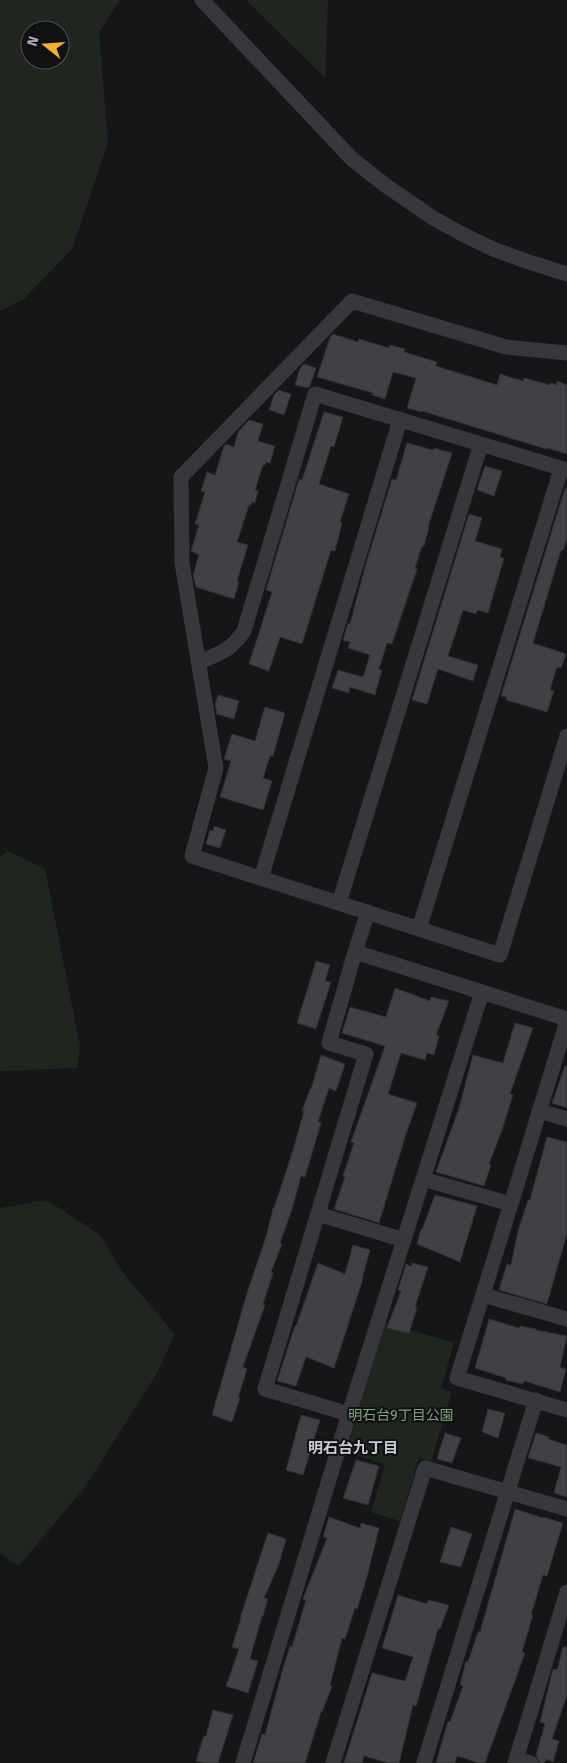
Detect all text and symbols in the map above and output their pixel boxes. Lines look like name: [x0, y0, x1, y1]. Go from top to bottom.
north arrow: [20, 20, 70, 70]
text: N: [24, 34, 43, 48]
park label: 明石台9丁目公園: [348, 1407, 454, 1424]
district label: 明石台九丁目: [308, 1439, 398, 1457]

